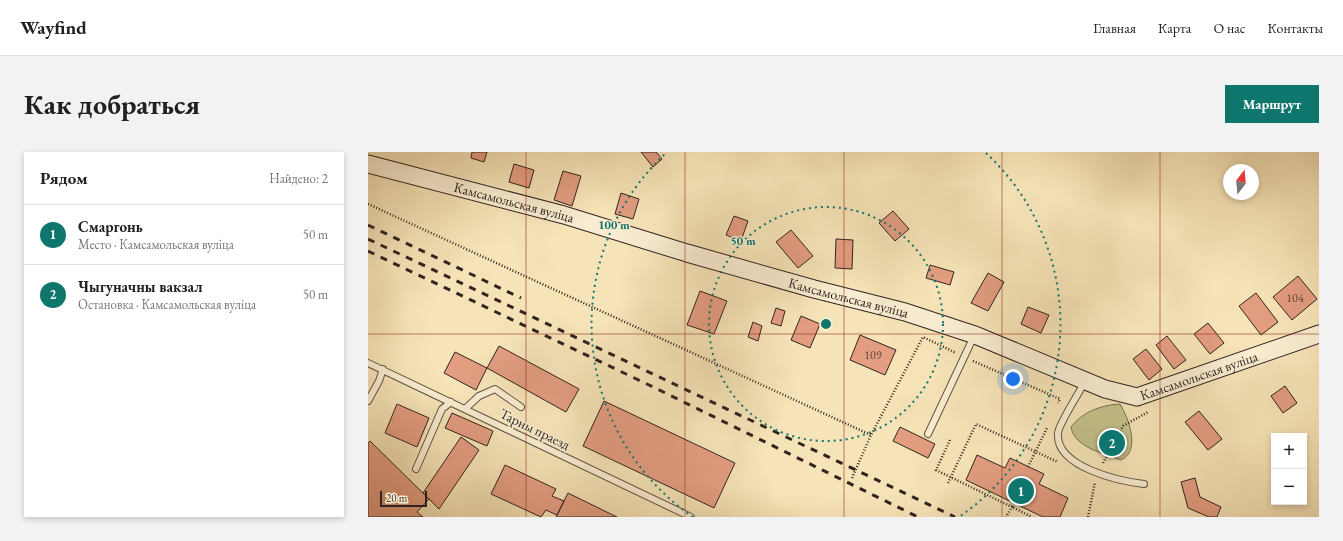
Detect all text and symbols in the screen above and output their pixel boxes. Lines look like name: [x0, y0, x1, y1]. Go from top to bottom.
text: Wayfind: [20, 15, 87, 40]
text: Главная: [1093, 19, 1136, 37]
text: Карта: [1158, 19, 1191, 37]
text: О нас: [1213, 19, 1245, 37]
text: Контакты: [1267, 19, 1323, 37]
button: Маршрут: [1225, 85, 1319, 123]
text: Как добраться: [24, 86, 200, 122]
north arrow: [1223, 164, 1259, 200]
text: Рядом: [40, 167, 88, 189]
text: Найдено: 2: [269, 170, 328, 187]
street label: Камсамольская вуліца: [452, 178, 577, 227]
text: Смаргонь: [78, 217, 143, 236]
text: 100 m: [598, 217, 630, 233]
text: 1: [50, 226, 56, 243]
text: 50 m: [303, 226, 328, 243]
text: 50 m: [730, 233, 756, 249]
text: Место · Камсамольская вуліца: [78, 236, 234, 253]
street label: Камсамольская вуліца: [786, 273, 912, 322]
text: Чыгуначны вакзал: [78, 277, 202, 296]
text: 2: [50, 286, 56, 303]
text: 50 m: [303, 286, 328, 303]
house number: 104: [1286, 290, 1304, 306]
text: Остановка · Камсамольская вуліца: [78, 296, 256, 313]
centre of rings: [819, 317, 833, 331]
house number: 109: [864, 347, 882, 363]
street label: Камсамольская вуліца: [1137, 347, 1261, 404]
your location: [1003, 369, 1023, 389]
street label: Тарны праезд: [497, 404, 574, 454]
pin: 2: [1099, 428, 1125, 458]
map controls: [1271, 433, 1307, 505]
button: +: [1271, 433, 1307, 469]
button: −: [1271, 469, 1307, 505]
pin: 1: [1008, 476, 1034, 506]
scale bar: [380, 489, 427, 508]
text: 20 m: [386, 491, 407, 505]

